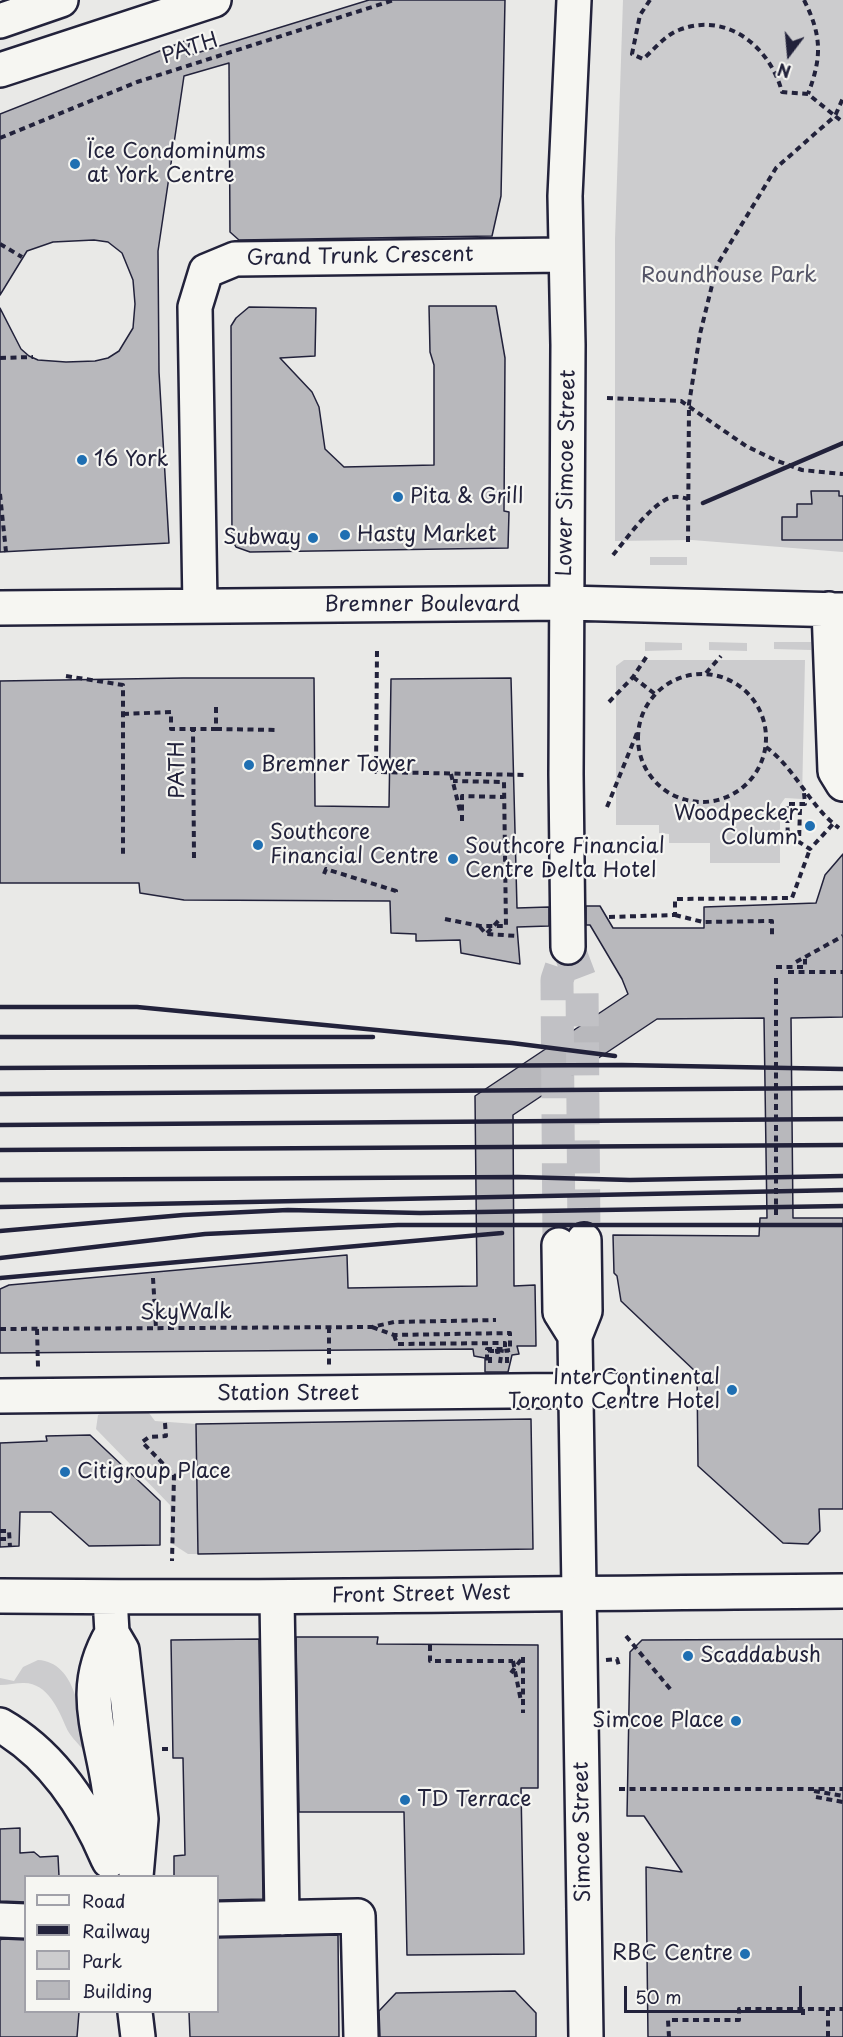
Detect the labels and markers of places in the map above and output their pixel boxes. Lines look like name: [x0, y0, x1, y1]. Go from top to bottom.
place label: Ïce Condominums at York Centre: [87, 139, 266, 189]
marker: Ïce Condominums at York Centre: [68, 157, 82, 171]
place label: 16 York: [94, 447, 169, 473]
marker: 16 York: [75, 453, 89, 467]
place label: Pita & Grill: [410, 484, 523, 510]
marker: Pita & Grill: [391, 490, 405, 504]
place label: Hasty Market: [357, 522, 497, 548]
place label: Subway: [223, 525, 301, 551]
marker: Hasty Market: [338, 528, 352, 542]
marker: Subway: [306, 531, 320, 545]
place label: Bremner Tower: [261, 752, 415, 778]
marker: Bremner Tower: [242, 758, 256, 772]
place label: Woodpecker Column: [674, 801, 798, 851]
marker: Woodpecker Column: [803, 819, 817, 833]
place label: Southcore Financial Centre: [270, 820, 439, 870]
place label: Southcore Financial Centre Delta Hotel: [465, 834, 665, 884]
marker: Southcore Financial Centre: [251, 838, 265, 852]
marker: Southcore Financial Centre Delta Hotel: [446, 852, 460, 866]
place label: InterContinental Toronto Centre Hotel: [508, 1365, 720, 1415]
marker: InterContinental Toronto Centre Hotel: [725, 1383, 739, 1397]
place label: Citigroup Place: [77, 1459, 231, 1485]
marker: Citigroup Place: [58, 1465, 72, 1479]
place label: Scaddabush: [700, 1643, 821, 1669]
marker: Scaddabush: [681, 1649, 695, 1663]
place label: Simcoe Place: [592, 1708, 724, 1734]
marker: Simcoe Place: [729, 1714, 743, 1728]
place label: TD Terrace: [417, 1787, 531, 1813]
marker: TD Terrace: [398, 1793, 412, 1807]
place label: RBC Centre: [612, 1941, 733, 1967]
marker: RBC Centre: [738, 1947, 752, 1961]

